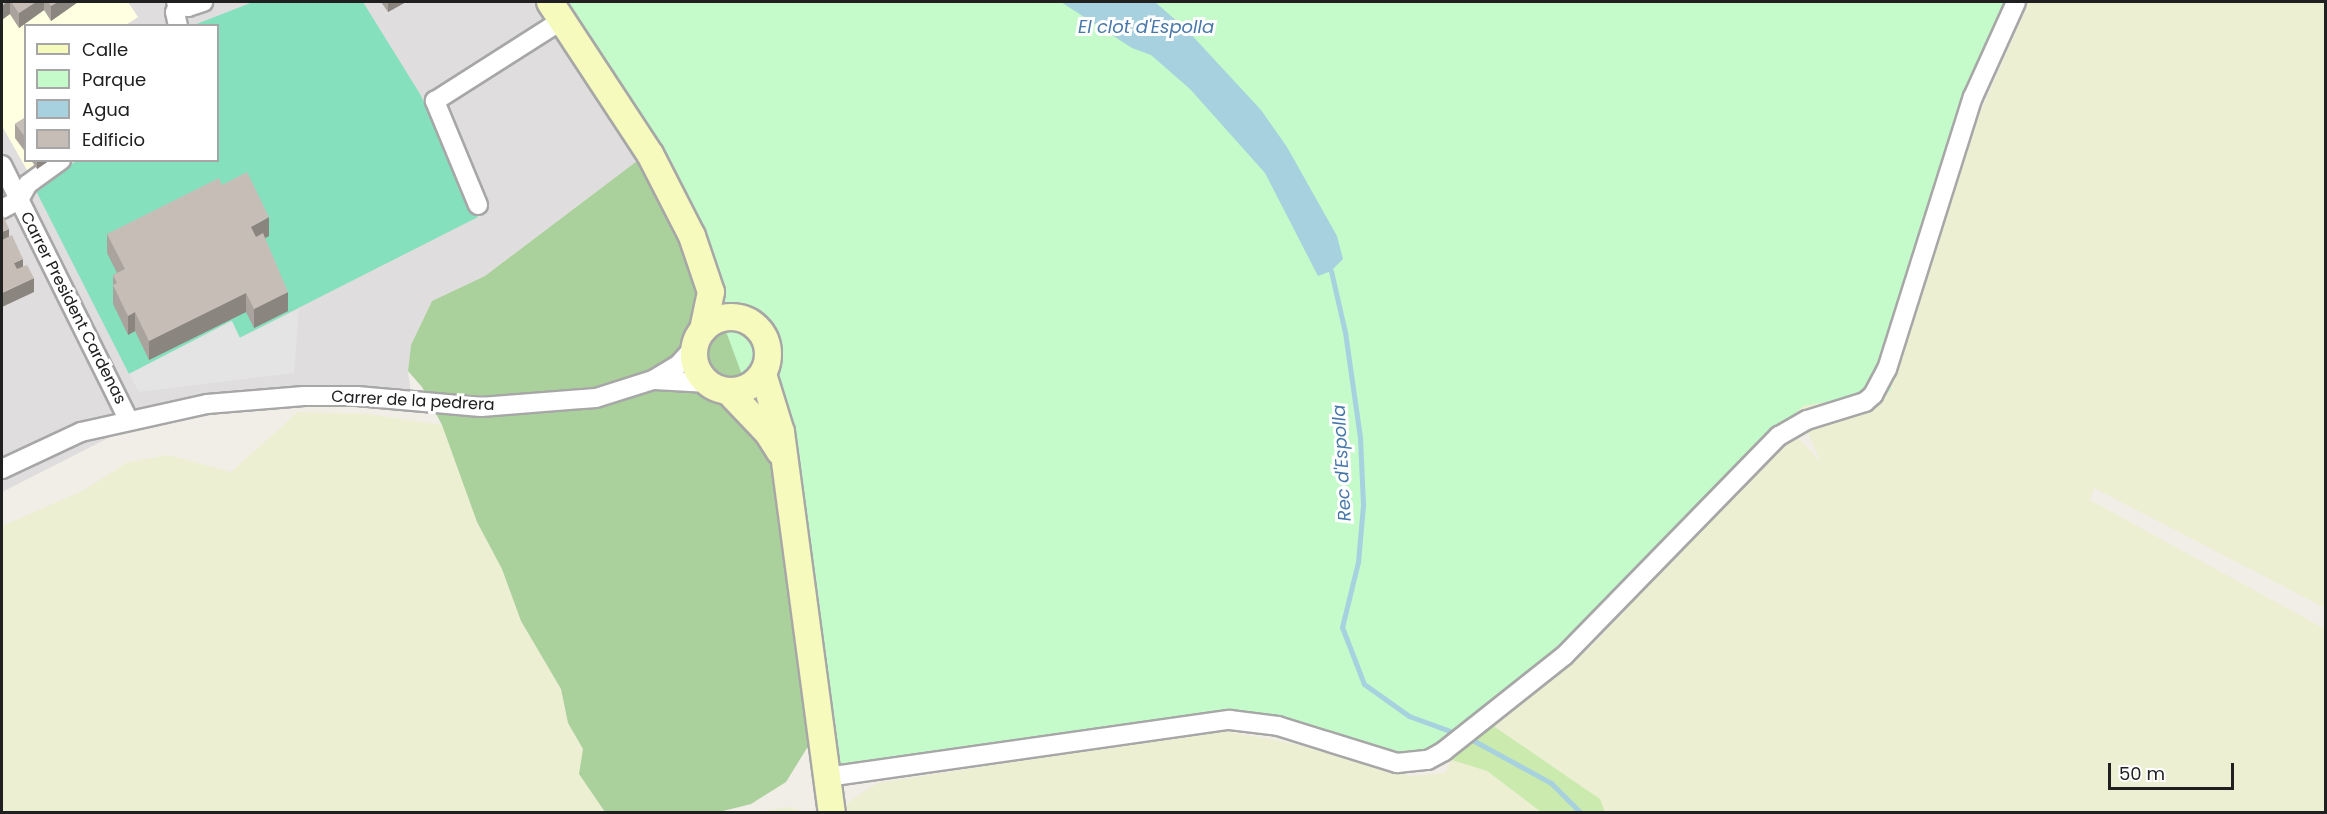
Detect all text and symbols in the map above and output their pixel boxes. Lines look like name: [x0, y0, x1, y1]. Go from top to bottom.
water label: El clot d'Espolla: [1078, 16, 1214, 38]
legend: [24, 24, 219, 162]
text: Calle: [82, 37, 128, 62]
text: Parque: [82, 67, 146, 92]
text: Agua: [82, 97, 130, 122]
text: Edificio: [82, 127, 145, 152]
street label: Carrer President Cardenas: [16, 209, 130, 407]
street label: Carrer de la pedrera: [331, 387, 495, 415]
water label: Rec d'Espolla: [1328, 404, 1356, 522]
scale bar: [2111, 751, 2237, 789]
text: 50 m: [2119, 761, 2165, 786]

